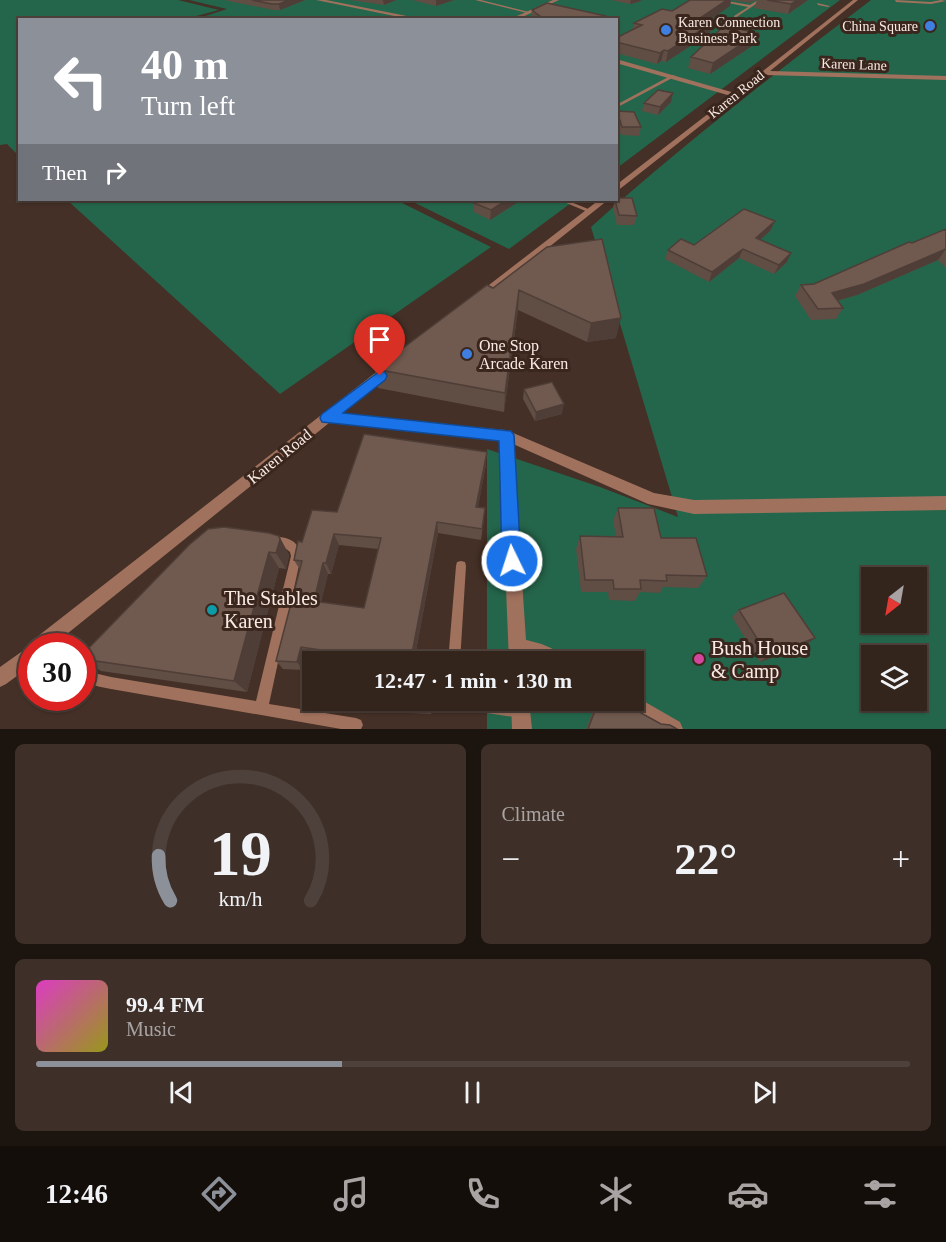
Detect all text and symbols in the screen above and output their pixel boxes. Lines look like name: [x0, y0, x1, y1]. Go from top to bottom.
place label: Karen Connection Business Park: [678, 15, 780, 46]
place label: China Square: [842, 19, 918, 34]
marker: China Square: [923, 19, 937, 33]
marker: Karen Connection Business Park: [659, 23, 673, 37]
icon: left: [42, 42, 120, 120]
text: 40 m: [141, 42, 229, 88]
street label: Karen Lane: [821, 56, 887, 73]
street label: Karen Road: [705, 67, 767, 121]
text: Turn left: [141, 91, 235, 121]
icon: right: [99, 156, 132, 189]
text: Then: [42, 160, 87, 185]
pin: [354, 314, 405, 376]
icon: arrive: [363, 323, 396, 356]
place label: One Stop Arcade Karen: [479, 337, 568, 372]
marker: One Stop Arcade Karen: [460, 347, 474, 361]
street label: Karen Road: [244, 426, 315, 487]
position arrow: [480, 529, 544, 593]
north arrow: [861, 567, 927, 633]
map controls: [861, 567, 927, 711]
place label: The Stables Karen: [224, 587, 318, 632]
marker: The Stables Karen: [205, 603, 219, 617]
speed limit sign: 30: [18, 633, 96, 711]
place label: Bush House & Camp: [711, 637, 808, 683]
button: layers: [861, 645, 927, 711]
marker: Bush House & Camp: [692, 652, 706, 666]
text: 12:47 · 1 min · 130 m: [374, 668, 572, 693]
text: Climate: [502, 803, 565, 825]
text: 19: [209, 819, 271, 888]
text: 22°: [674, 834, 737, 884]
text: −: [502, 841, 520, 877]
text: +: [891, 841, 910, 877]
text: km/h: [218, 887, 263, 911]
text: 99.4 FM: [126, 992, 204, 1017]
text: Music: [126, 1018, 176, 1040]
icon: previous: [165, 1076, 198, 1109]
icon: pause: [456, 1076, 489, 1109]
icon: next: [748, 1076, 781, 1109]
icon: directions: [198, 1173, 240, 1215]
icon: music: [330, 1173, 372, 1215]
icon: phone: [462, 1173, 504, 1215]
icon: climate: [595, 1173, 637, 1215]
icon: car: [727, 1173, 769, 1215]
icon: filters: [859, 1173, 901, 1215]
text: 12:46: [45, 1179, 108, 1209]

